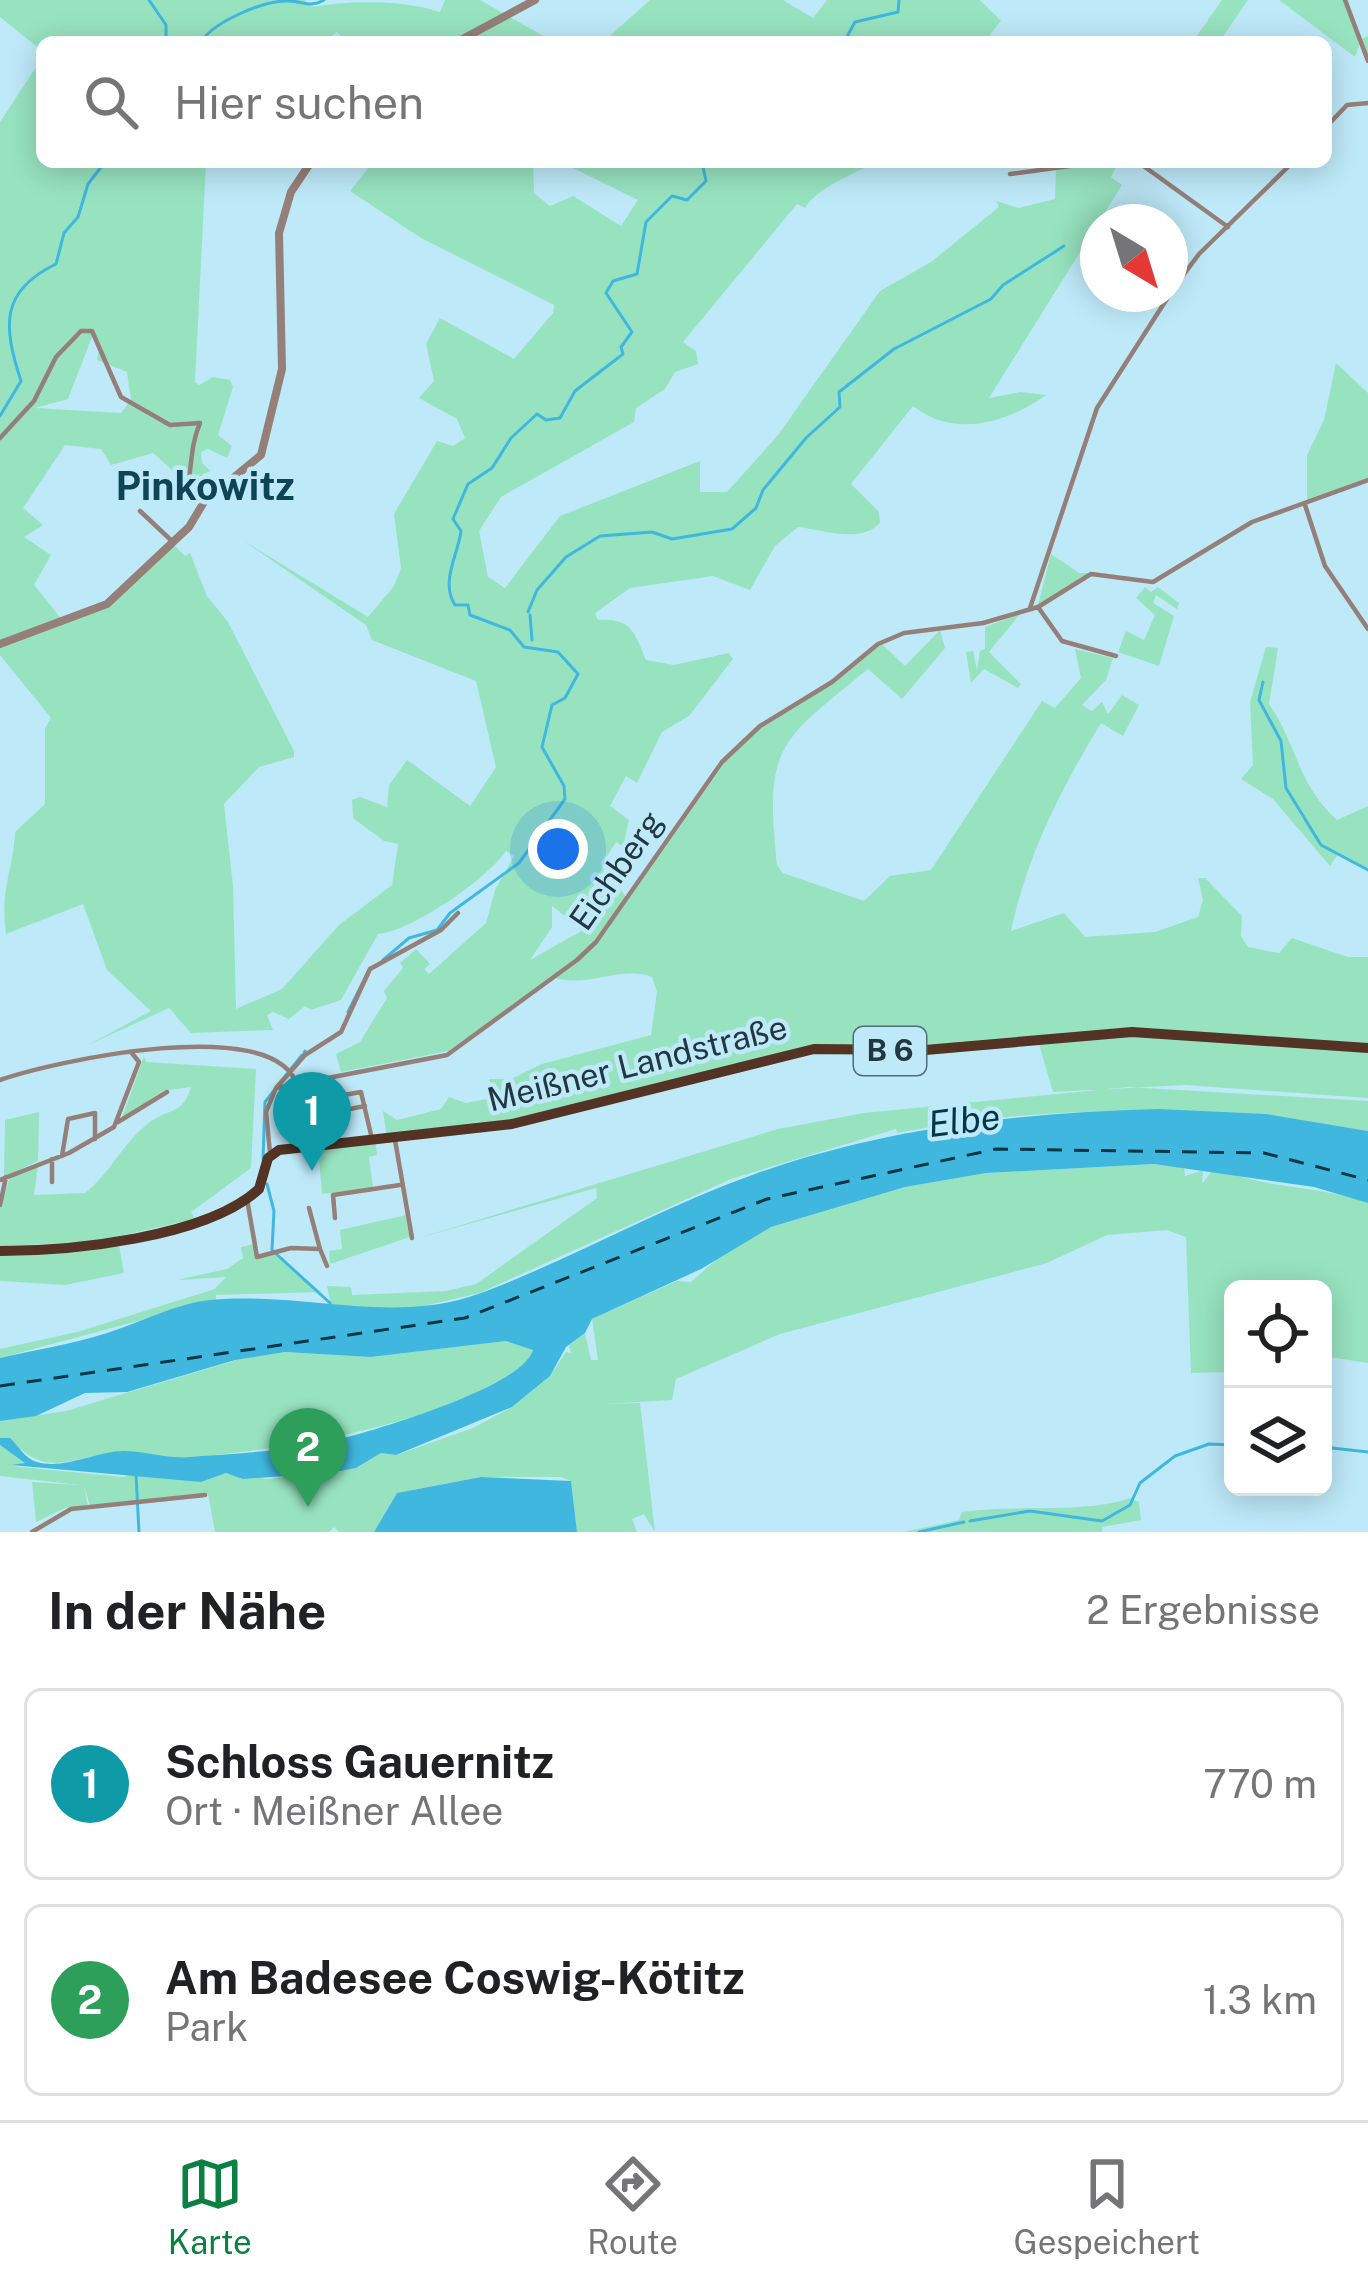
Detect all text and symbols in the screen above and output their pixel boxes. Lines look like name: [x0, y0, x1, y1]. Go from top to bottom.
search box: [36, 36, 1332, 168]
icon: search: [78, 69, 144, 135]
text: Hier suchen: [174, 76, 424, 129]
north arrow: [1080, 204, 1188, 312]
district label: Pinkowitz: [115, 463, 295, 509]
street label: Eichberg: [561, 803, 671, 937]
your location: [528, 819, 588, 879]
street label: Meißner Landstraße: [483, 1007, 791, 1119]
road number: B 6: [854, 1027, 926, 1075]
pin: 1: [273, 1072, 351, 1171]
water label: Elbe: [926, 1095, 1002, 1145]
map controls: [1224, 1280, 1332, 1496]
button: locate: [1224, 1280, 1332, 1388]
button: layers: [1224, 1388, 1332, 1496]
pin: 2: [269, 1408, 347, 1507]
text: In der Nähe: [48, 1581, 326, 1640]
text: 2 Ergebnisse: [1086, 1587, 1320, 1633]
text: Schloss Gauernitz: [165, 1735, 554, 1788]
text: 1: [82, 1761, 98, 1807]
text: 770 m: [1203, 1761, 1317, 1807]
text: Ort · Meißner Allee: [165, 1788, 503, 1834]
text: Am Badesee Coswig-Kötitz: [165, 1951, 745, 2004]
text: 2: [78, 1977, 102, 2023]
text: 1.3 km: [1203, 1977, 1317, 2023]
text: Park: [165, 2004, 248, 2050]
tab: Karte: [168, 2151, 252, 2261]
tab: Route: [587, 2151, 678, 2261]
tab: Gespeichert: [1014, 2151, 1200, 2261]

